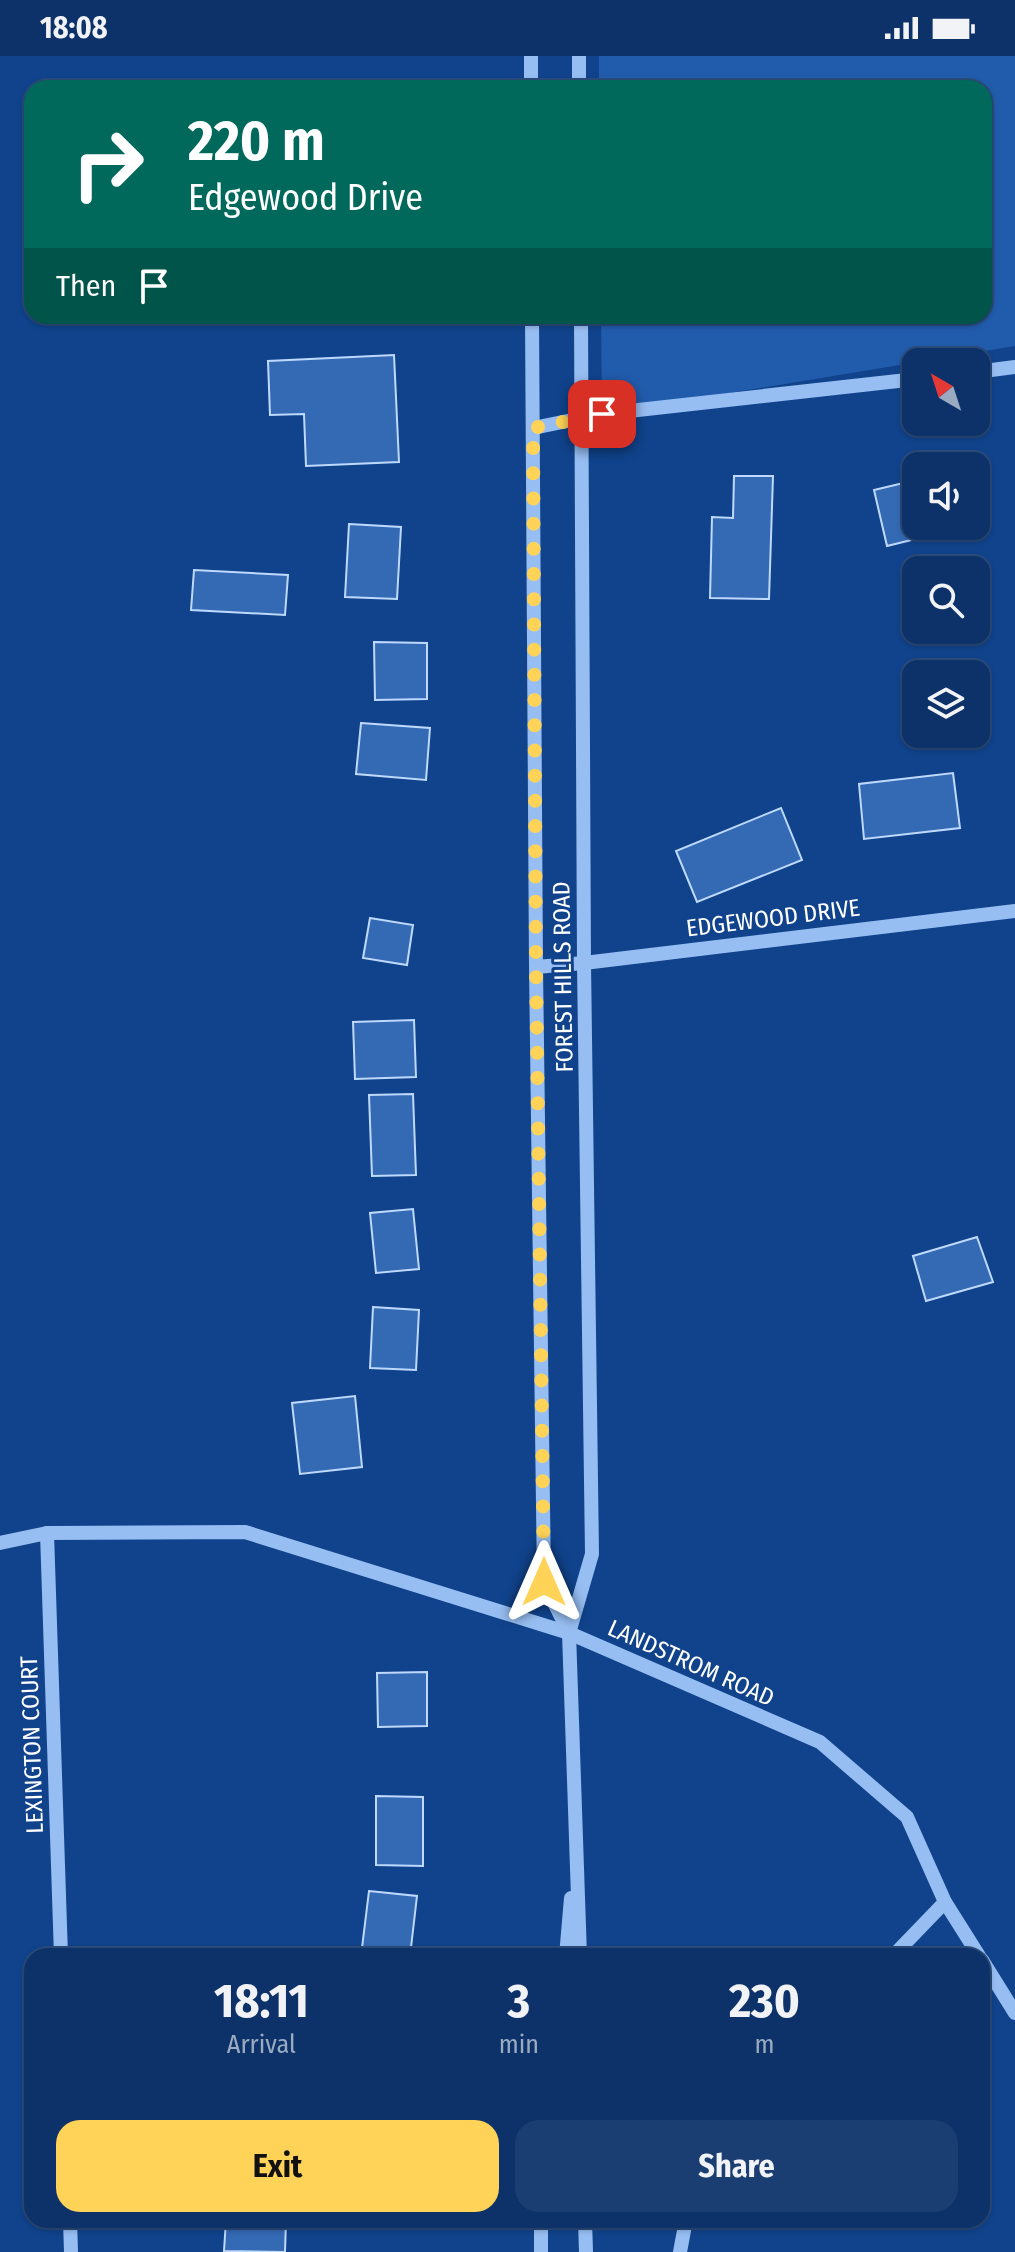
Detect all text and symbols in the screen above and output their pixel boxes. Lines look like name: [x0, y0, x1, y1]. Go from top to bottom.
text: 18:08: [40, 10, 108, 46]
text: 220 m: [188, 108, 325, 175]
icon: right: [56, 112, 160, 216]
text: Edgewood Drive: [188, 176, 423, 220]
icon: arrive: [132, 264, 176, 308]
text: Then: [56, 268, 116, 304]
north arrow: [902, 348, 990, 436]
map controls: [902, 348, 990, 748]
pin: [568, 380, 636, 448]
icon: arrive: [580, 392, 624, 436]
button: sound: [902, 452, 990, 540]
button: search: [902, 556, 990, 644]
button: layers: [902, 660, 990, 748]
street label: FOREST HILLS ROAD: [547, 881, 579, 1073]
street label: EDGEWOOD DRIVE: [685, 893, 861, 943]
position arrow: [502, 1540, 586, 1624]
street label: LANDSTROM ROAD: [604, 1614, 778, 1712]
street label: LEXINGTON COURT: [15, 1656, 49, 1834]
text: 18:11: [214, 1972, 309, 2030]
text: 3: [507, 1972, 530, 2030]
text: 230: [729, 1972, 800, 2030]
text: Arrival: [227, 2029, 296, 2060]
text: min: [499, 2029, 539, 2060]
text: m: [754, 2029, 774, 2060]
button: Exit: [56, 2120, 499, 2212]
button: Share: [515, 2120, 958, 2212]

